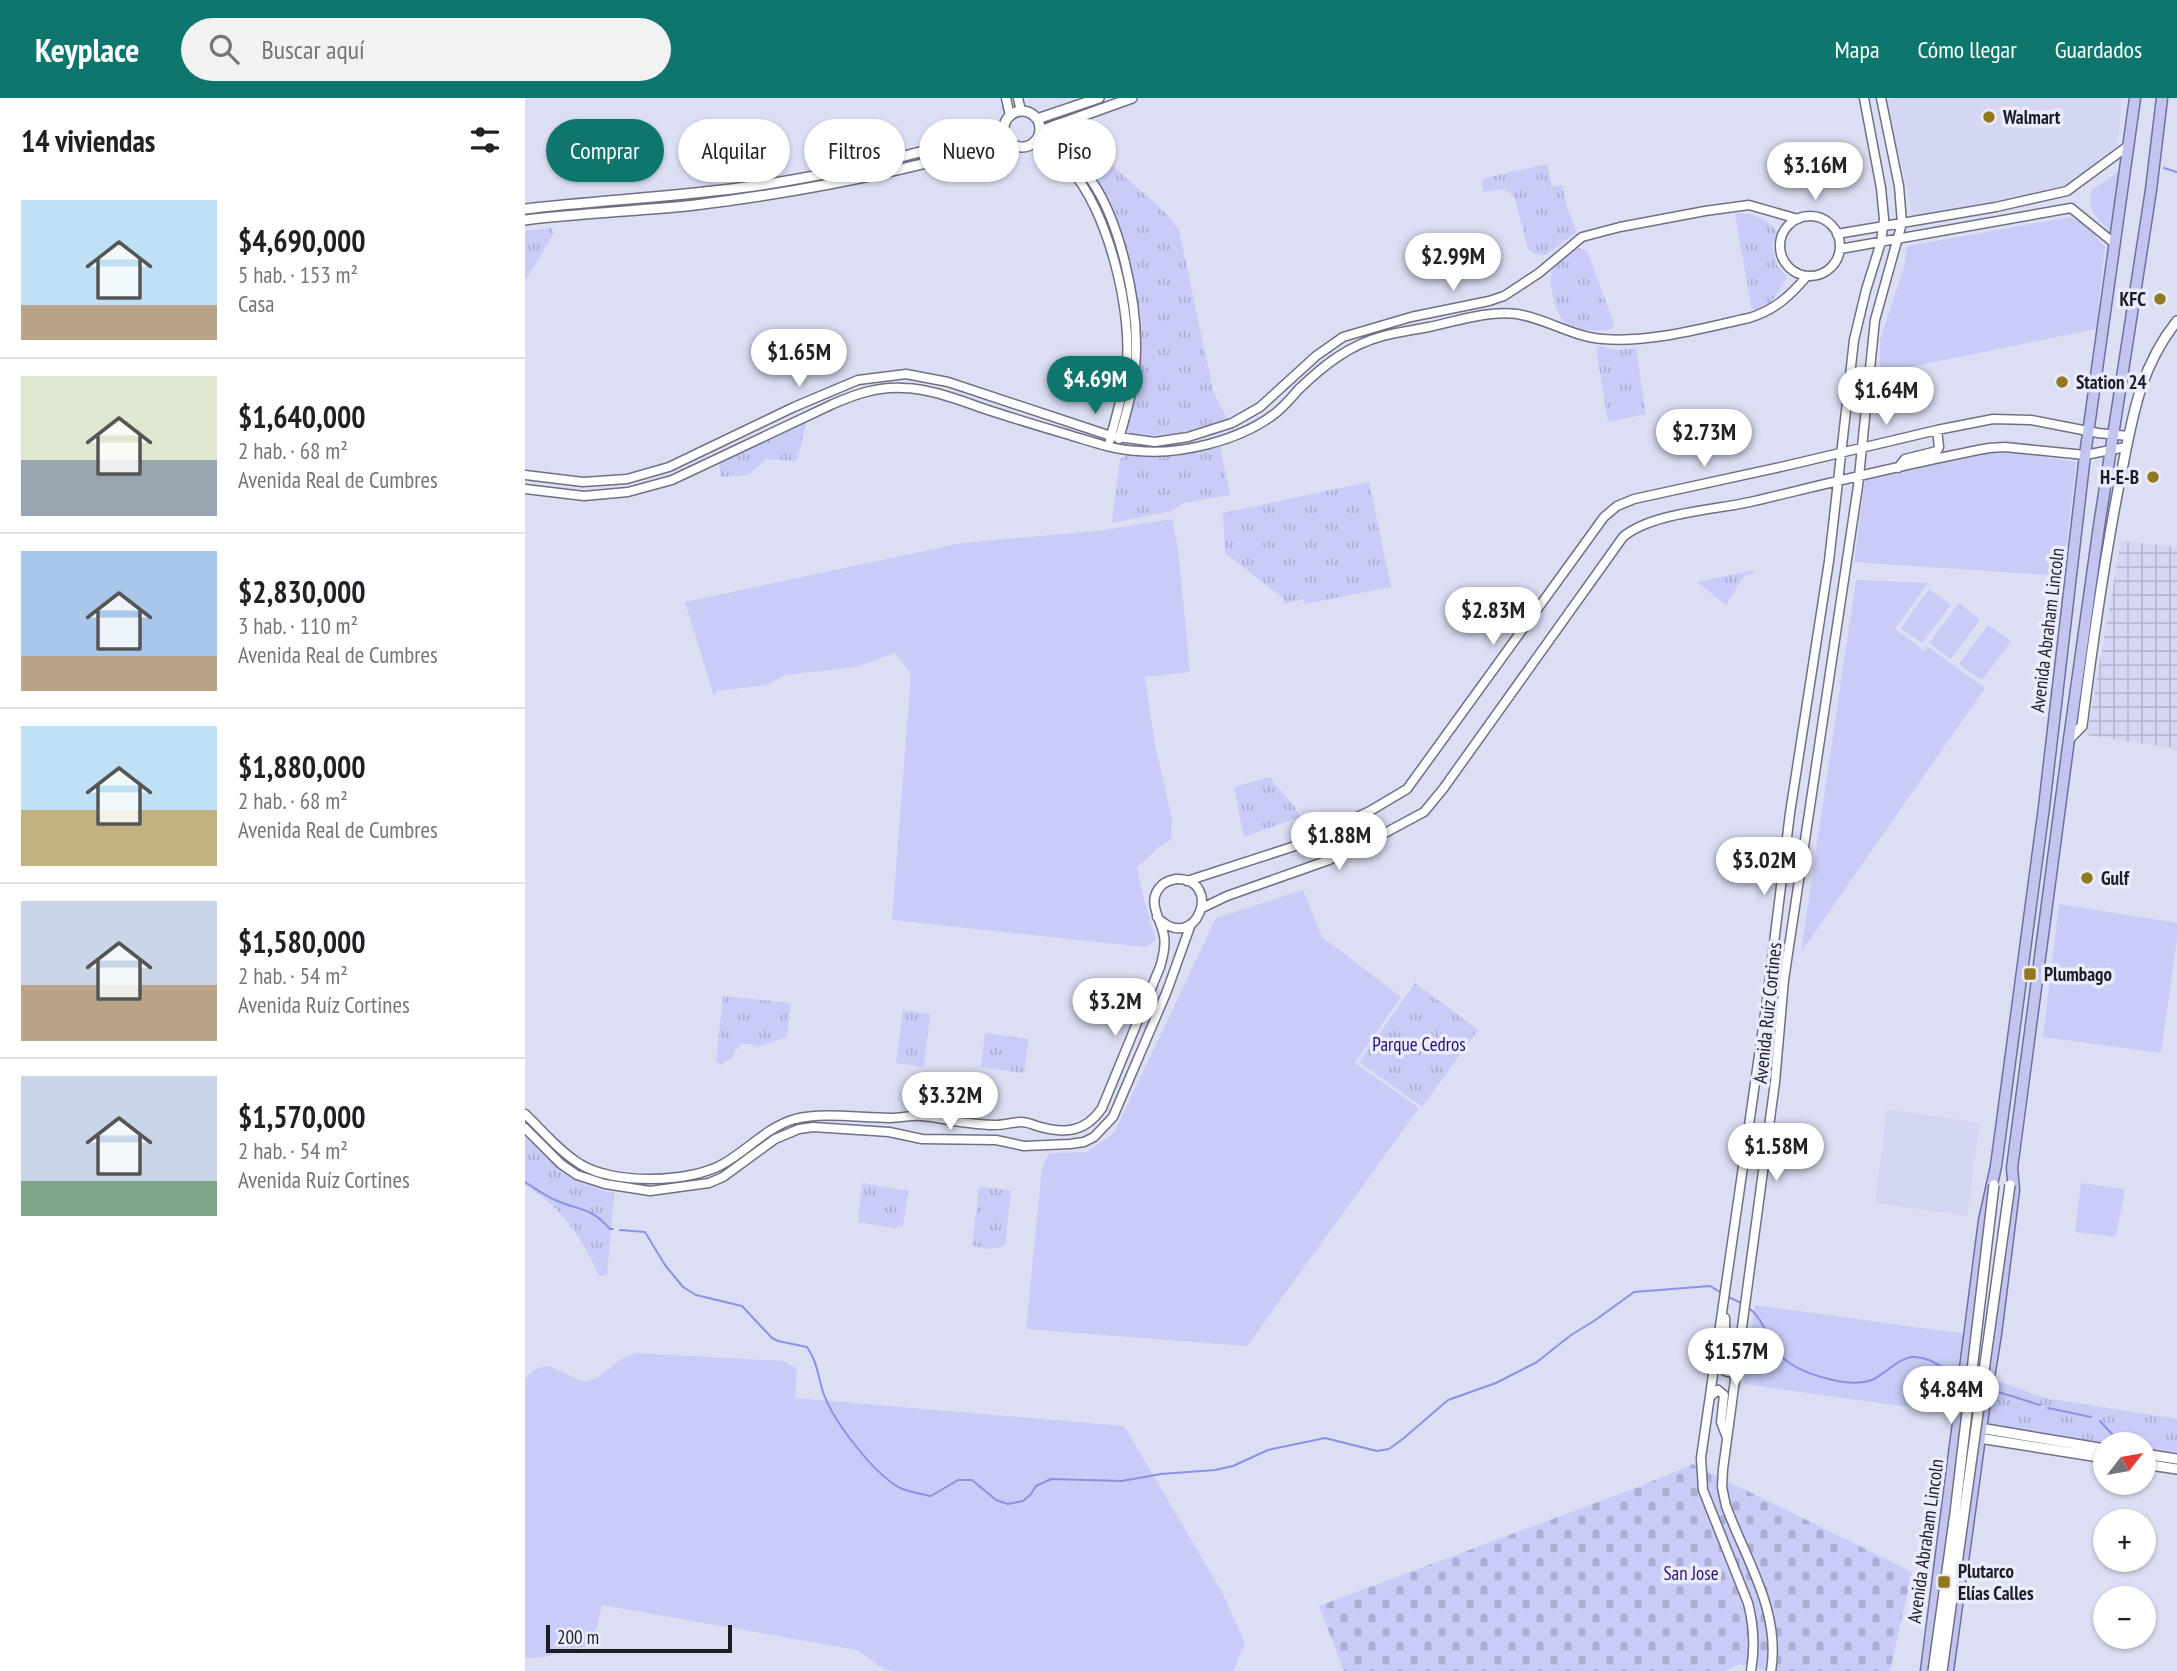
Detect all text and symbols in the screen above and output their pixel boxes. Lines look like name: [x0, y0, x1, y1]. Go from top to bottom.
search box: [181, 18, 671, 81]
text: Keyplace: [35, 28, 139, 71]
icon: search: [205, 30, 243, 68]
text: Buscar aquí: [261, 33, 365, 66]
text: Mapa: [1835, 34, 1880, 65]
text: Cómo llegar: [1918, 34, 2017, 65]
text: Guardados: [2055, 34, 2142, 65]
place label: Walmart: [2002, 105, 2061, 129]
marker: Walmart: [1981, 109, 1997, 125]
chip: Comprar: [546, 119, 664, 182]
chip: Alquilar: [678, 119, 790, 182]
chip: Filtros: [804, 119, 905, 182]
chip: Nuevo: [919, 119, 1019, 182]
chip: Piso: [1033, 119, 1116, 182]
text: 14 viviendas: [21, 121, 155, 160]
icon: filters: [466, 121, 504, 159]
pin: $3.16M: [1758, 142, 1872, 202]
text: $3.16M: [1783, 150, 1847, 179]
text: $4,690,000: [238, 221, 366, 260]
icon: home: [77, 228, 161, 312]
pin: $2.99M: [1396, 234, 1510, 293]
text: $2.99M: [1421, 241, 1485, 270]
text: 5 hab. · 153 m²: [238, 260, 358, 289]
place label: KFC: [2119, 287, 2146, 311]
text: Casa: [238, 289, 274, 318]
marker: KFC: [2152, 291, 2168, 307]
pin: $1.65M: [742, 330, 856, 389]
text: $1.65M: [767, 337, 831, 366]
pin: $4.69M: [1038, 356, 1152, 416]
text: $4.69M: [1063, 364, 1127, 393]
pin: $1.64M: [1829, 368, 1943, 427]
place label: Station 24: [2076, 370, 2147, 394]
marker: Station 24: [2054, 374, 2070, 390]
text: $1.64M: [1854, 375, 1918, 404]
text: $1,640,000: [238, 397, 366, 436]
icon: home: [77, 404, 161, 488]
pin: $2.73M: [1647, 410, 1761, 469]
text: $2.73M: [1672, 417, 1736, 446]
text: 2 hab. · 68 m²: [238, 436, 348, 465]
text: Avenida Real de Cumbres: [238, 465, 438, 494]
place label: H-E-B: [2100, 465, 2139, 489]
marker: H-E-B: [2145, 469, 2161, 485]
street label: Avenida Abraham Lincoln: [2025, 546, 2069, 714]
text: $2,830,000: [238, 572, 366, 611]
icon: home: [77, 579, 161, 663]
pin: $2.83M: [1436, 588, 1550, 647]
text: $2.83M: [1461, 595, 1525, 624]
text: 3 hab. · 110 m²: [238, 611, 358, 640]
text: Avenida Real de Cumbres: [238, 640, 438, 669]
text: $1,880,000: [238, 747, 366, 786]
icon: home: [77, 754, 161, 838]
text: 2 hab. · 68 m²: [238, 786, 348, 815]
pin: $1.88M: [1282, 812, 1396, 872]
text: Avenida Real de Cumbres: [238, 815, 438, 844]
text: $1.88M: [1307, 820, 1371, 849]
pin: $3.02M: [1707, 838, 1821, 897]
text: $3.02M: [1732, 845, 1796, 874]
place label: Gulf: [2101, 866, 2130, 890]
marker: Gulf: [2079, 870, 2095, 886]
text: $1,580,000: [238, 922, 366, 961]
icon: home: [77, 929, 161, 1013]
street label: Avenida Ruíz Cortines: [1748, 941, 1786, 1085]
text: 2 hab. · 54 m²: [238, 961, 348, 990]
place label: Plumbago: [2044, 962, 2112, 986]
marker: Plumbago: [2022, 966, 2038, 982]
pin: $3.2M: [1066, 978, 1164, 1038]
text: $3.2M: [1088, 986, 1142, 1015]
text: Avenida Ruíz Cortines: [238, 990, 410, 1019]
park label: Parque Cedros: [1372, 1032, 1466, 1056]
pin: $3.32M: [893, 1072, 1007, 1132]
text: $3.32M: [918, 1080, 982, 1109]
text: $1,570,000: [238, 1097, 366, 1136]
icon: home: [77, 1104, 161, 1188]
pin: $1.58M: [1719, 1124, 1833, 1183]
text: $1.58M: [1744, 1131, 1808, 1160]
text: 2 hab. · 54 m²: [238, 1136, 348, 1165]
text: Avenida Ruíz Cortines: [238, 1165, 410, 1194]
pin: $1.57M: [1679, 1328, 1793, 1388]
text: $1.57M: [1704, 1336, 1768, 1365]
pin: $4.84M: [1894, 1366, 2008, 1426]
text: $4.84M: [1919, 1374, 1983, 1403]
north arrow: [2093, 1432, 2156, 1494]
map controls: [2093, 1432, 2156, 1649]
street label: Avenida Abraham Lincoln: [1902, 1457, 1948, 1625]
button: +: [2093, 1509, 2156, 1572]
place label: Plutarco Elías Calles: [1958, 1559, 2034, 1605]
park label: San Jose: [1663, 1561, 1719, 1585]
marker: Plutarco Elías Calles: [1936, 1574, 1952, 1590]
button: −: [2093, 1586, 2156, 1649]
scale bar: [546, 1622, 731, 1654]
text: 200 m: [557, 1625, 599, 1649]

